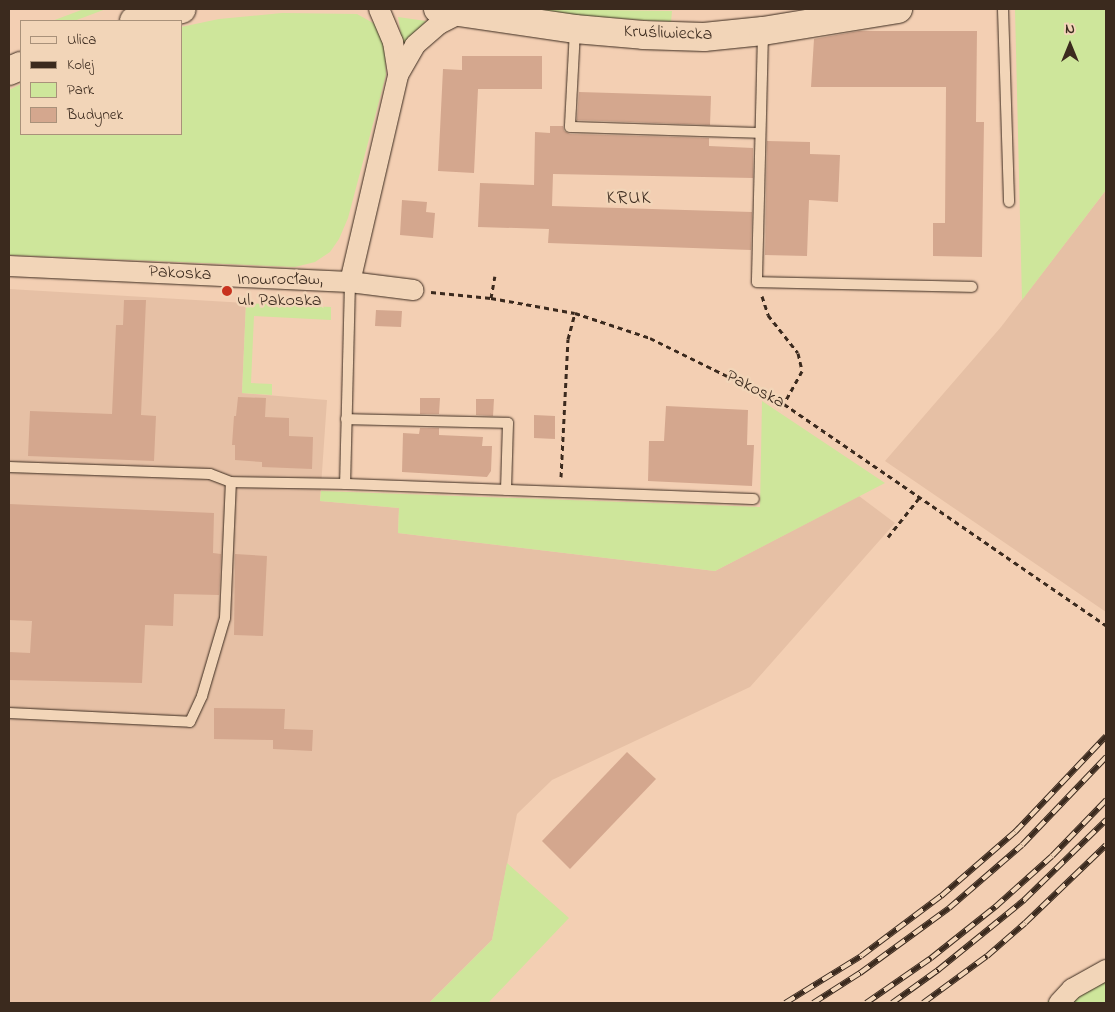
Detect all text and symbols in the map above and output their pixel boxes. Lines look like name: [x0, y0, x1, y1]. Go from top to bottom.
text: N: [1065, 19, 1075, 40]
legend: [20, 20, 182, 135]
north arrow: [1045, 20, 1095, 70]
street label: Kruśliwiecka: [623, 22, 713, 46]
text: Ulica: [67, 29, 96, 51]
text: Kolej: [67, 54, 94, 76]
text: Park: [67, 79, 94, 101]
text: Budynek: [67, 104, 123, 126]
district label: KRUK: [606, 188, 652, 210]
street label: Pakoska: [148, 262, 212, 286]
place label: Inowrocław, ul. Pakoska: [237, 270, 323, 312]
marker: Inowrocław, ul. Pakoska: [221, 285, 233, 297]
street label: Pakoska: [722, 366, 788, 414]

